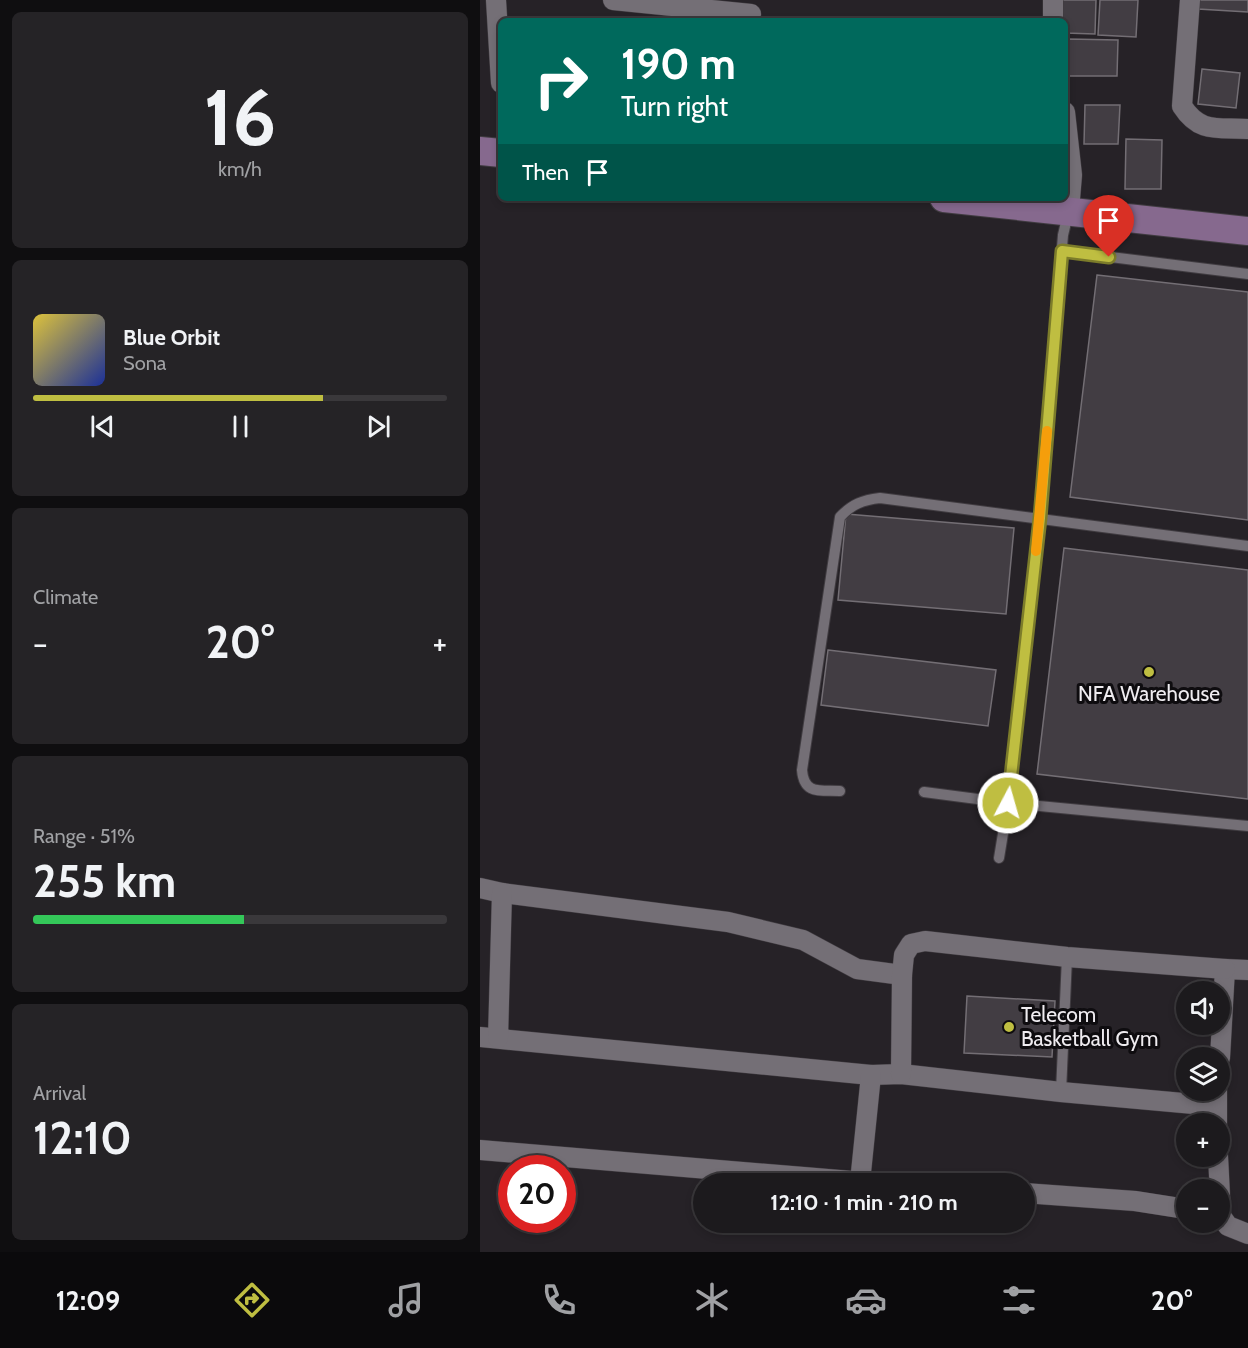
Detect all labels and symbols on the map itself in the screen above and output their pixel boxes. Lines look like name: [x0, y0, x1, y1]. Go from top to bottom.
pin: [1083, 195, 1134, 257]
marker: NFA Warehouse: [1142, 665, 1156, 679]
place label: NFA Warehouse: [1078, 681, 1220, 706]
position arrow: [976, 771, 1040, 835]
place label: Telecom Basketball Gym: [1021, 1002, 1158, 1051]
marker: Telecom Basketball Gym: [1002, 1020, 1016, 1034]
speed limit sign: 20: [498, 1155, 576, 1233]

